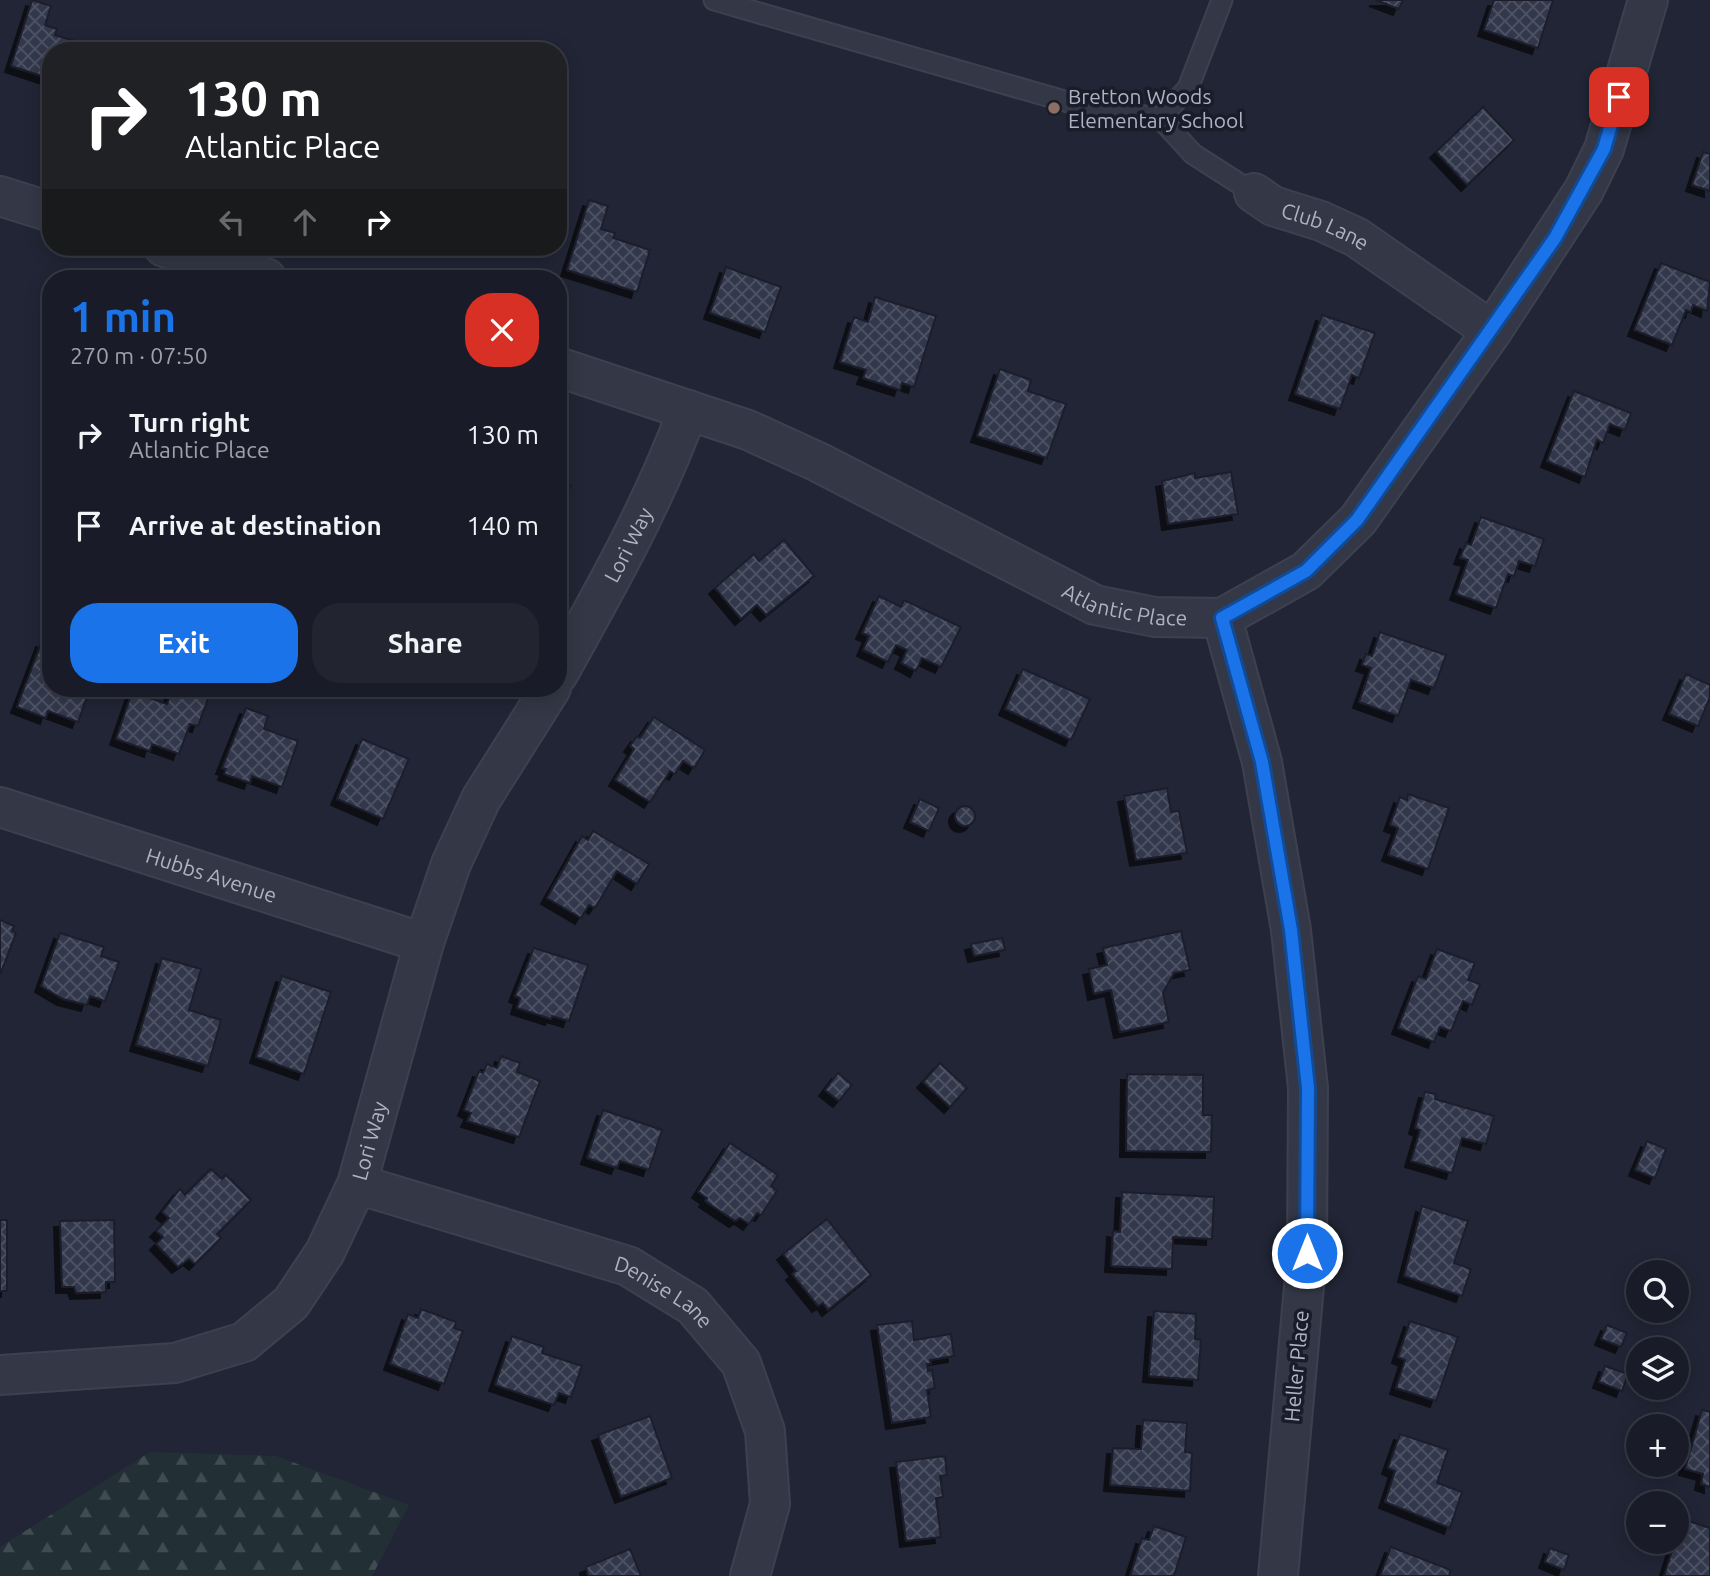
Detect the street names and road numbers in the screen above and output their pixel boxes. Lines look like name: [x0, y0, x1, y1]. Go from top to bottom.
street label: Club Lane: [1279, 197, 1374, 255]
street label: Lori Way: [599, 503, 657, 586]
street label: Atlantic Place: [1058, 578, 1187, 629]
street label: Hubbs Avenue: [143, 843, 280, 907]
street label: Lori Way: [347, 1099, 391, 1183]
street label: Denise Lane: [612, 1251, 718, 1333]
street label: Heller Place: [1279, 1309, 1313, 1423]

